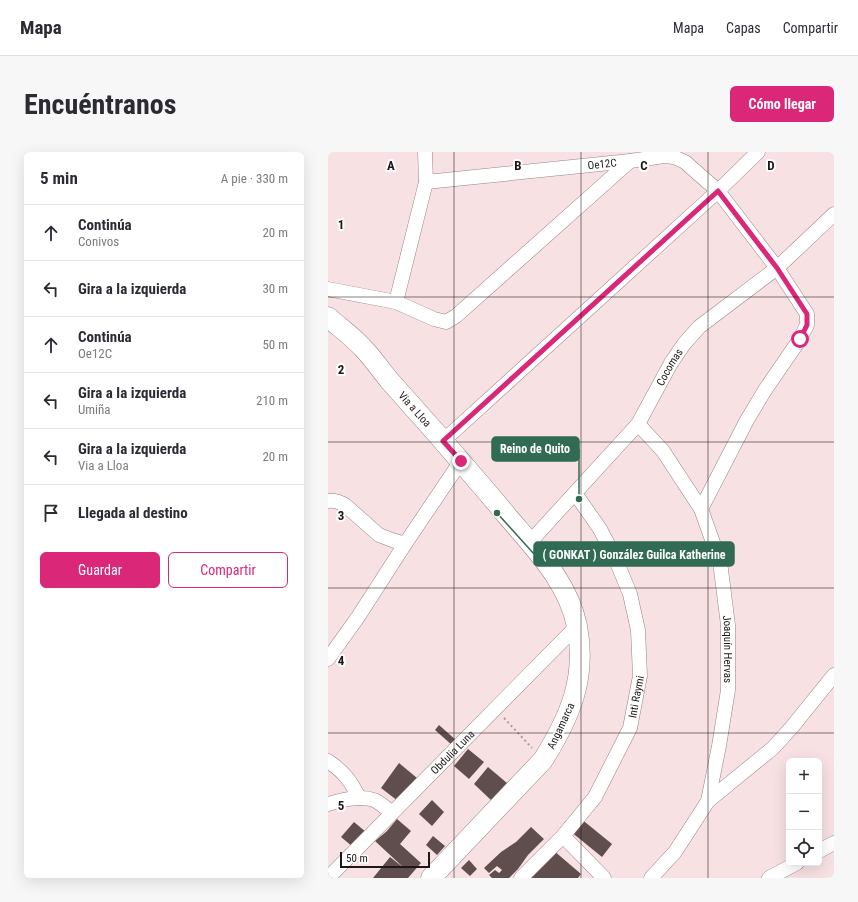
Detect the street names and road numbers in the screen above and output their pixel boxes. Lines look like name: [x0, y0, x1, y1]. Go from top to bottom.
street label: Oe12C: [587, 156, 617, 172]
street label: Cocomas: [653, 346, 686, 388]
street label: Via a Lloa: [396, 389, 434, 429]
street label: Joaquín Hervas: [720, 614, 735, 683]
street label: Inti Raymi: [626, 675, 646, 719]
street label: Angamarca: [545, 701, 577, 751]
street label: Obdulia Luna: [428, 727, 477, 777]

